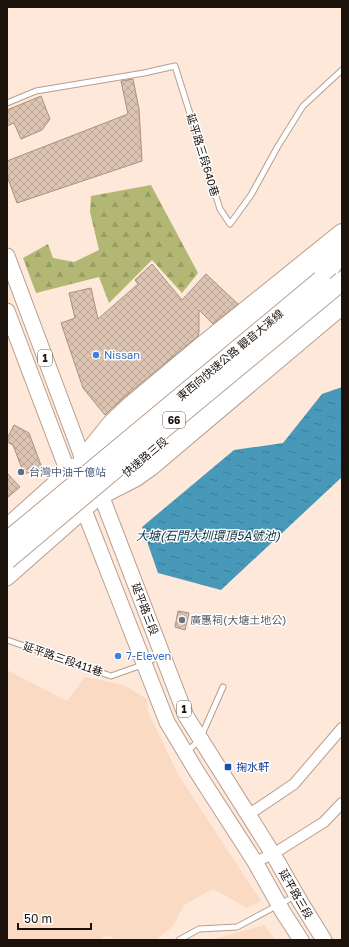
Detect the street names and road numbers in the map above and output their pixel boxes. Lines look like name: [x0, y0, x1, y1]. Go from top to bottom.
street label: 延平路三段640巷: [185, 112, 222, 198]
street label: 東西向快速公路 觀音大溪線: [174, 306, 285, 403]
road number: 1: [38, 350, 52, 366]
road number: 66: [163, 412, 185, 428]
street label: 快速路三段: [119, 434, 170, 479]
street label: 延平路三段: [130, 581, 161, 637]
street label: 延平路三段411巷: [22, 639, 105, 678]
road number: 1: [177, 701, 191, 717]
street label: 延平路三段: [277, 867, 316, 921]

